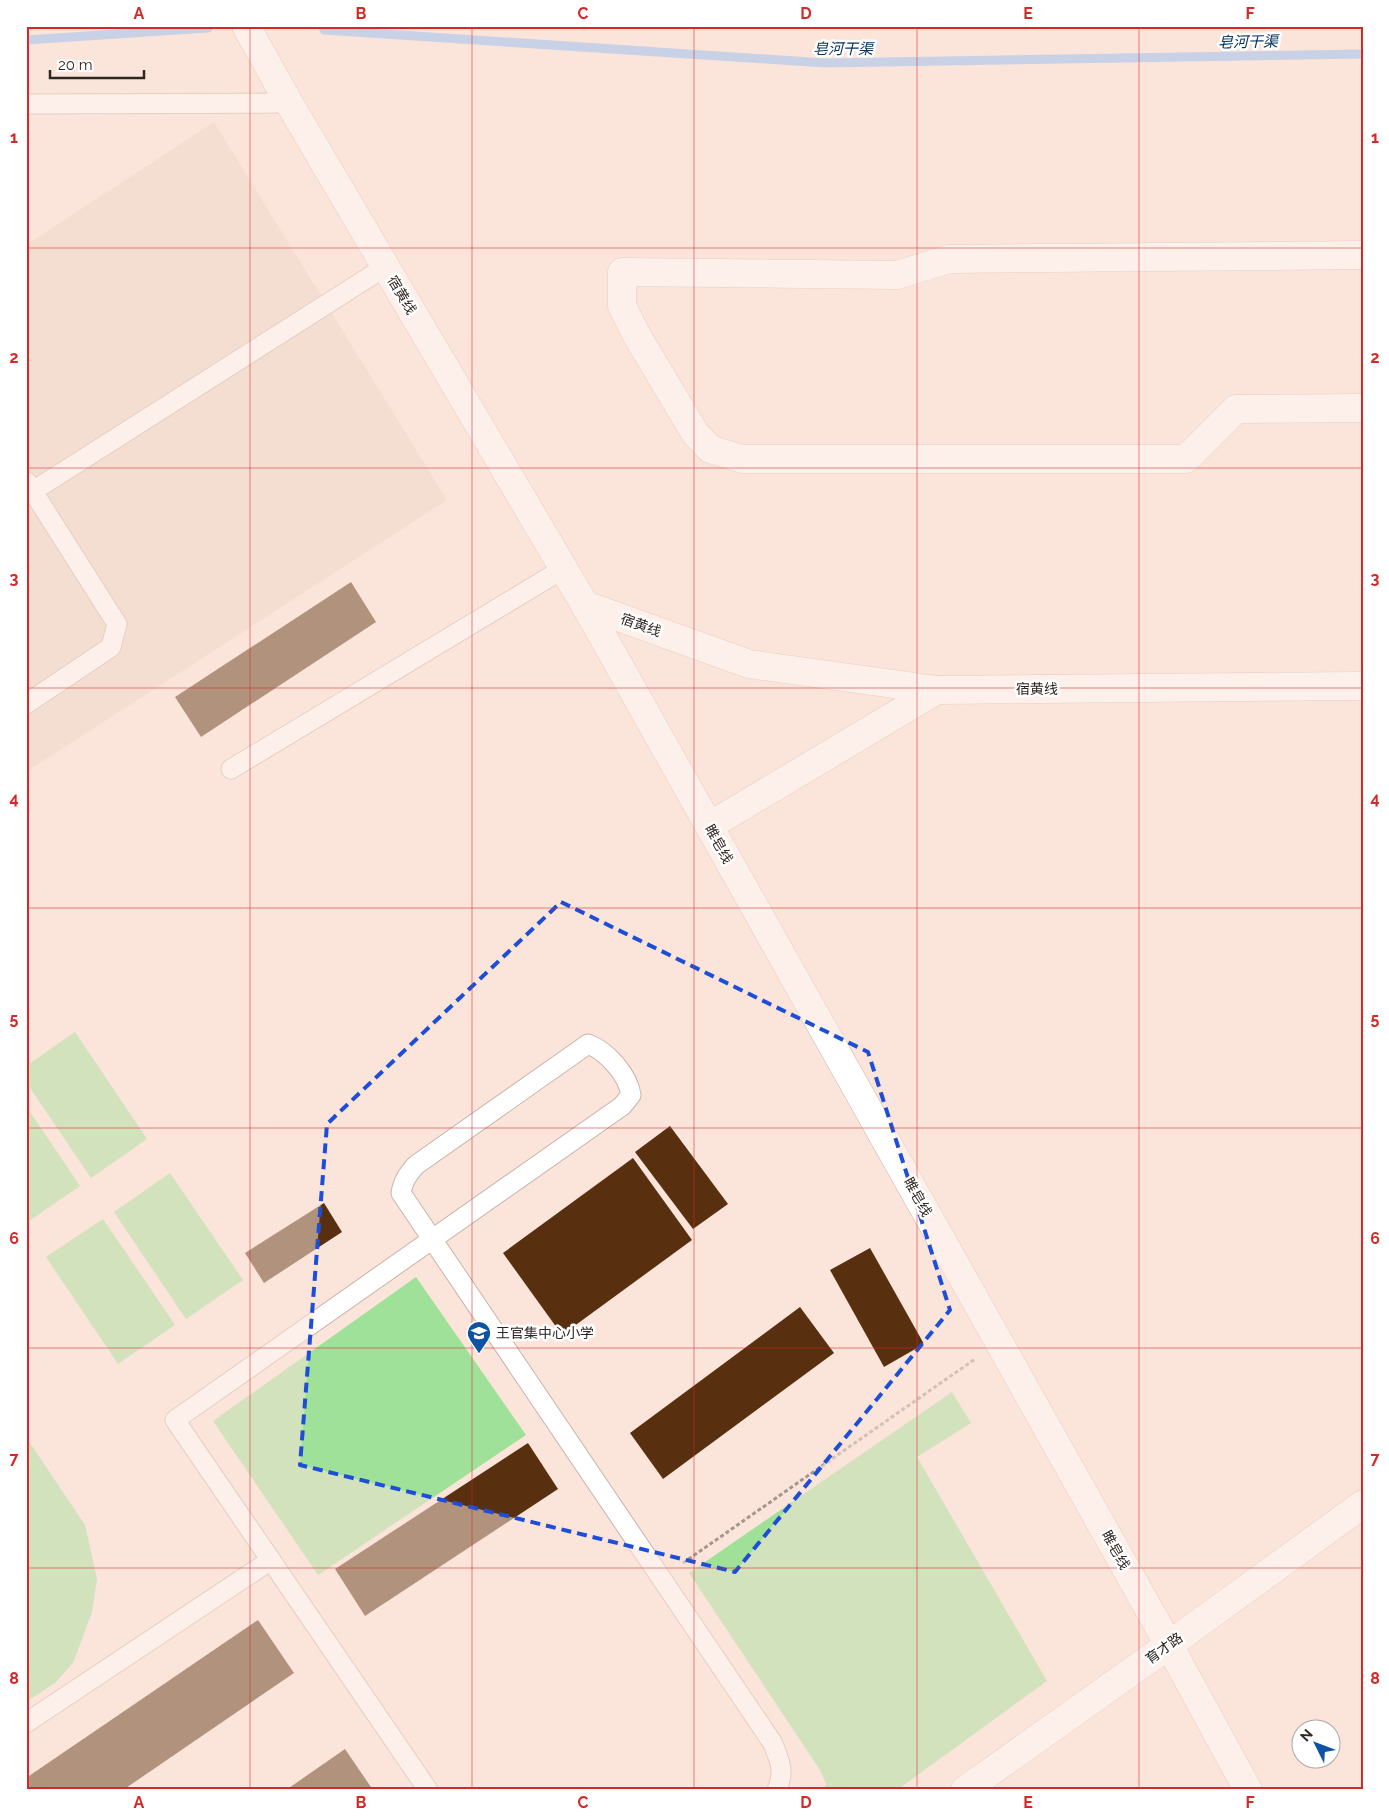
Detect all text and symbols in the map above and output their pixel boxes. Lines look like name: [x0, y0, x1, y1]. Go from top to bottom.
text: A: [134, 4, 145, 23]
text: B: [356, 4, 367, 23]
text: C: [578, 4, 589, 23]
text: D: [800, 4, 812, 23]
text: E: [1023, 4, 1033, 23]
text: F: [1245, 4, 1255, 23]
water label: 皂河干渠: [1218, 32, 1280, 52]
water label: 皂河干渠: [813, 40, 875, 58]
scale bar: [50, 48, 144, 80]
text: 20 m: [58, 56, 93, 74]
text: 1: [10, 128, 18, 147]
text: 1: [1371, 128, 1379, 147]
street label: 宿黄线: [384, 273, 420, 317]
text: 2: [9, 348, 19, 367]
text: 2: [1370, 348, 1380, 367]
text: 3: [10, 569, 19, 588]
text: 3: [1371, 569, 1380, 588]
street label: 宿黄线: [619, 610, 663, 640]
street label: 宿黄线: [1016, 681, 1058, 697]
text: 4: [9, 789, 19, 808]
text: 4: [1370, 789, 1380, 808]
street label: 睢皂线: [702, 822, 736, 866]
text: 5: [10, 1009, 19, 1028]
text: 5: [1371, 1009, 1380, 1028]
street label: 睢皂线: [901, 1175, 935, 1219]
text: 6: [9, 1229, 19, 1248]
text: 6: [1370, 1229, 1380, 1248]
school or university icon: 王官集中心小学: [466, 1320, 492, 1354]
place label: 王官集中心小学: [496, 1325, 594, 1341]
text: 7: [10, 1449, 19, 1468]
text: 7: [1371, 1449, 1380, 1468]
street label: 睢皂线: [1099, 1528, 1133, 1572]
street label: 育才路: [1142, 1629, 1186, 1667]
text: 8: [9, 1669, 19, 1688]
text: 8: [1370, 1669, 1380, 1688]
north arrow: [1292, 1718, 1342, 1768]
text: N: [1297, 1726, 1316, 1745]
text: A: [134, 1793, 145, 1812]
text: B: [356, 1793, 367, 1812]
text: C: [578, 1793, 589, 1812]
text: D: [800, 1793, 812, 1812]
text: E: [1023, 1793, 1033, 1812]
text: F: [1245, 1793, 1255, 1812]

